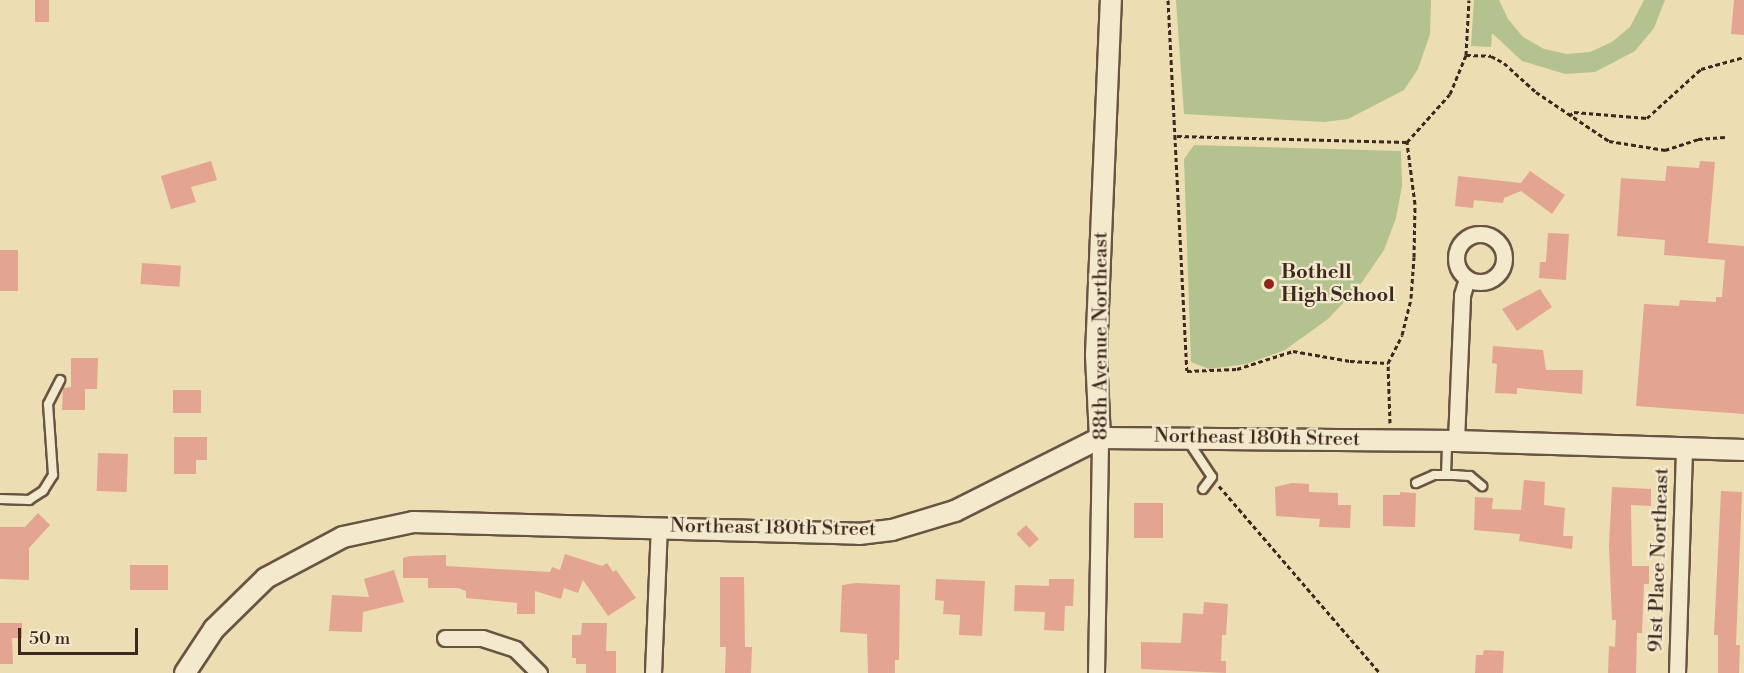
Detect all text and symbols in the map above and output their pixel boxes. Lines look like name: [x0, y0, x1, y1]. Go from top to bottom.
street label: 88th Avenue Northeast: [1089, 232, 1113, 440]
place label: Bothell High School: [1281, 260, 1395, 307]
marker: Bothell High School: [1262, 277, 1276, 291]
street label: Northeast 180th Street: [1154, 424, 1360, 452]
street label: 91st Place Northeast: [1644, 467, 1674, 653]
street label: Northeast 180th Street: [670, 514, 876, 542]
scale bar: [21, 616, 141, 654]
text: 50 m: [29, 627, 70, 650]

